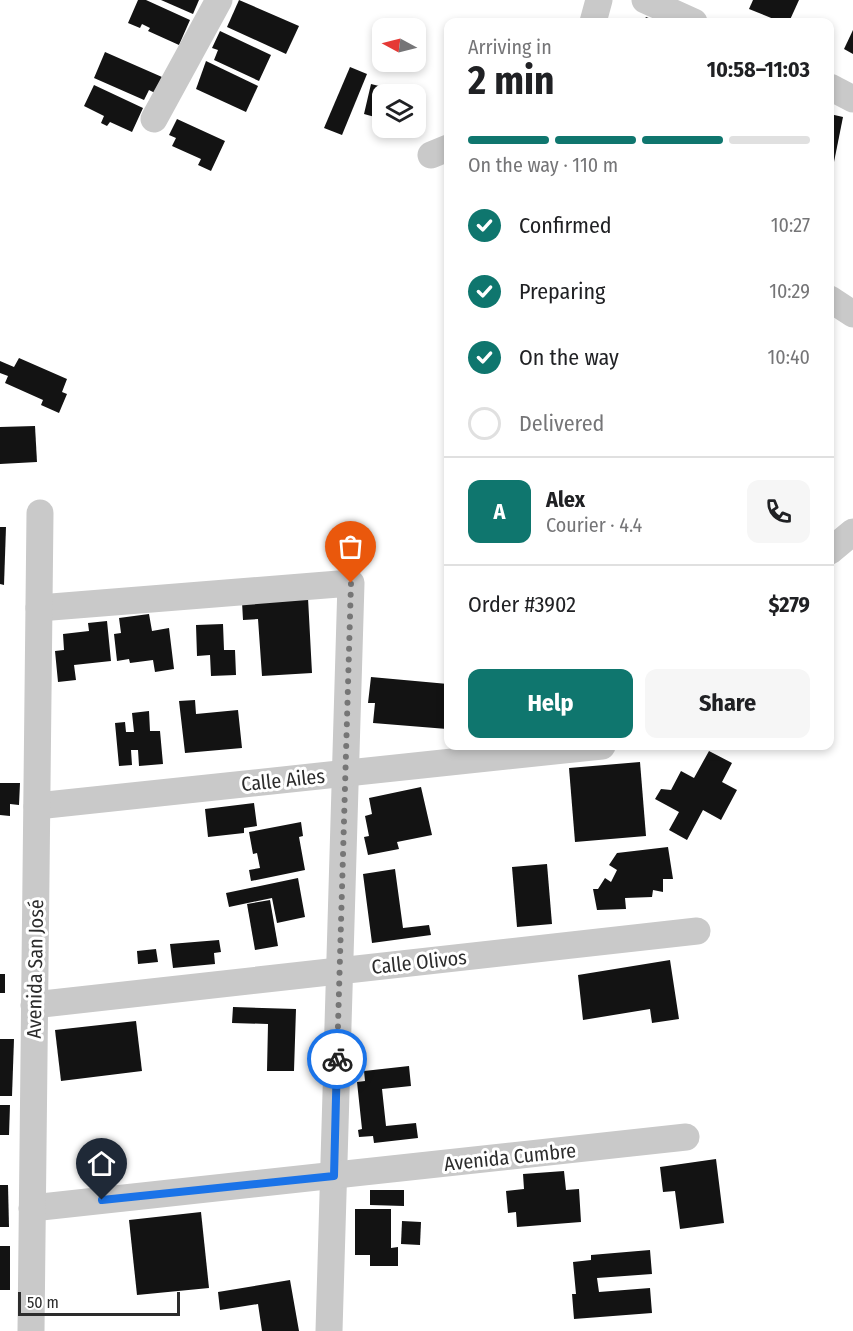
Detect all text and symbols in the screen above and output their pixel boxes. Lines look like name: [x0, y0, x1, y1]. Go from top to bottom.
north arrow: [372, 18, 426, 72]
map controls: [372, 18, 426, 138]
text: Arriving in: [468, 35, 552, 59]
text: 10:58–11:03: [707, 56, 810, 83]
text: 2 min: [468, 58, 554, 104]
button: layers: [372, 84, 426, 138]
text: On the way · 110 m: [468, 153, 618, 177]
icon: check: [468, 209, 501, 242]
text: Confirmed: [519, 212, 612, 239]
text: 10:27: [771, 213, 810, 237]
icon: check: [468, 275, 501, 308]
text: Preparing: [519, 278, 605, 305]
text: 10:29: [769, 279, 810, 303]
icon: check: [468, 341, 501, 374]
text: On the way: [519, 344, 619, 371]
text: 10:40: [768, 345, 810, 369]
text: Delivered: [519, 410, 604, 437]
button: phone: [747, 480, 810, 543]
text: Alex: [546, 486, 585, 513]
text: A: [494, 498, 505, 525]
text: Courier · 4.4: [546, 513, 642, 537]
pin: [325, 521, 376, 583]
icon: bag: [334, 530, 367, 563]
text: Order #3902: [468, 591, 576, 618]
text: $279: [769, 591, 810, 618]
button: Help: [468, 669, 633, 738]
button: Share: [645, 669, 810, 738]
street label: Calle Ailes: [240, 764, 326, 796]
street label: Avenida San José: [22, 899, 48, 1039]
street label: Calle Olivos: [370, 945, 468, 979]
courier: [307, 1029, 367, 1089]
icon: bike: [321, 1043, 354, 1076]
pin: [76, 1138, 127, 1200]
street label: Avenida Cumbre: [443, 1138, 577, 1176]
icon: home: [85, 1147, 118, 1180]
scale bar: [18, 1289, 180, 1316]
text: 50 m: [27, 1293, 59, 1312]

